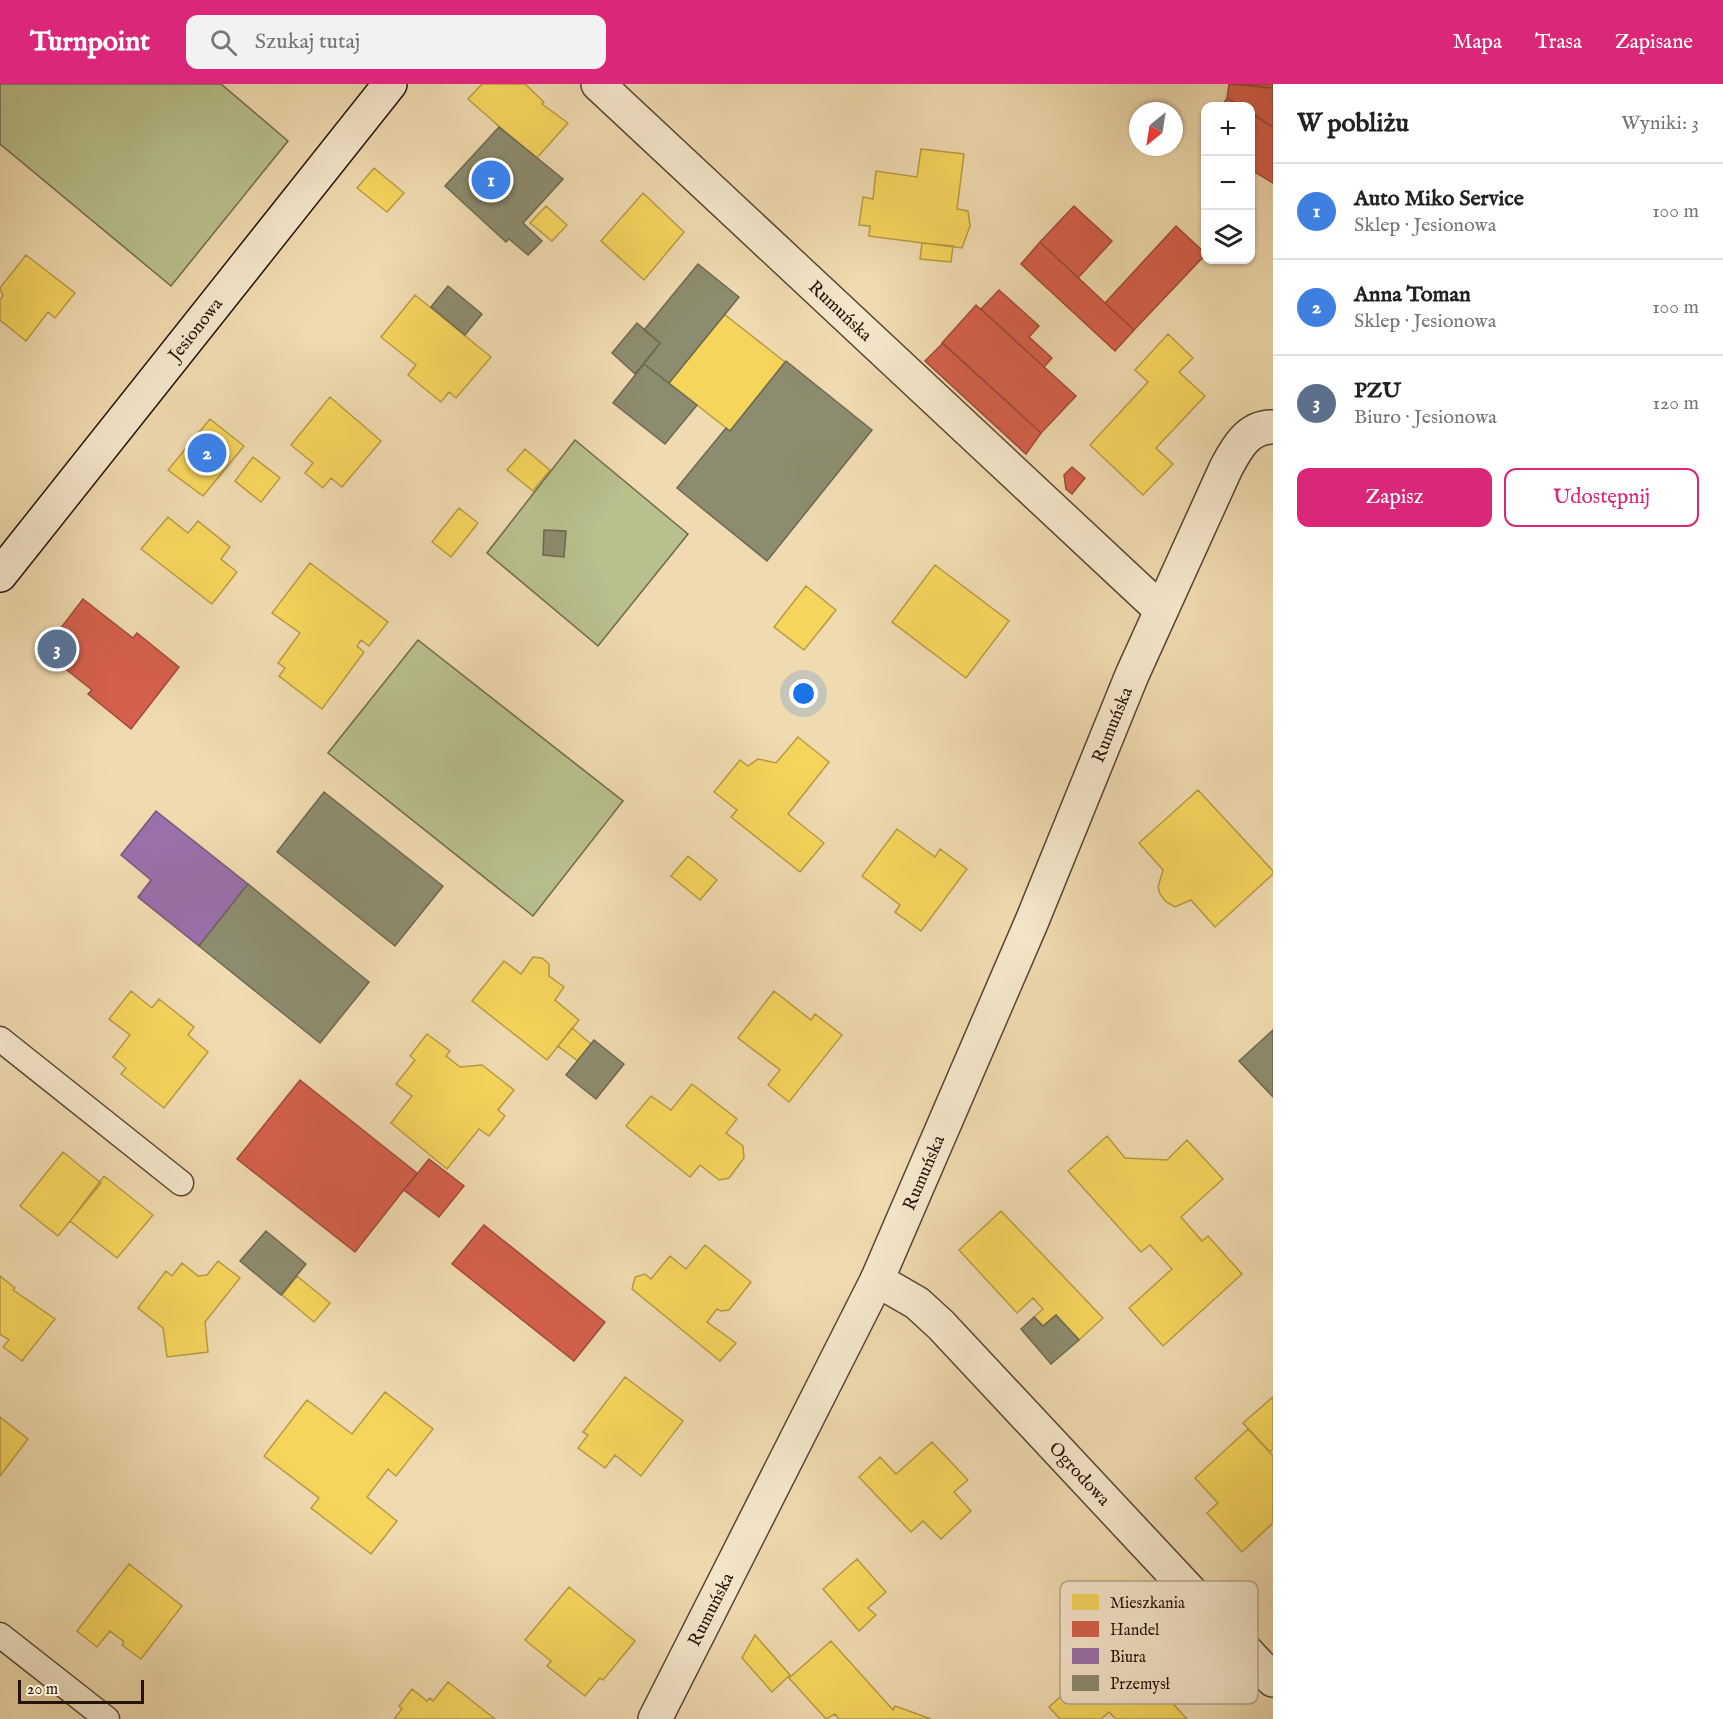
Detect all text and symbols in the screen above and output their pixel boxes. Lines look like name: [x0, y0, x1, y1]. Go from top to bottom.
search box: [186, 15, 606, 69]
text: Turnpoint: [30, 25, 150, 60]
icon: search: [207, 26, 240, 59]
text: Szukaj tutaj: [255, 28, 360, 56]
text: Mapa: [1453, 29, 1502, 56]
text: Trasa: [1535, 29, 1582, 56]
text: Zapisane: [1615, 29, 1693, 56]
north arrow: [1129, 102, 1183, 156]
map controls: [1201, 102, 1255, 264]
button: +: [1201, 102, 1255, 156]
text: W pobliżu: [1297, 107, 1409, 140]
text: Wyniki: 3: [1621, 111, 1699, 136]
button: −: [1201, 156, 1255, 210]
pin: 1: [472, 158, 510, 202]
text: Auto Miko Service: [1354, 185, 1524, 213]
text: 1: [1313, 199, 1320, 224]
text: 100 m: [1652, 199, 1699, 224]
button: layers: [1201, 210, 1255, 264]
text: Sklep · Jesionowa: [1354, 213, 1496, 238]
street label: Rumuńska: [803, 276, 877, 347]
text: Anna Toman: [1354, 281, 1471, 309]
street label: Jesionowa: [163, 294, 229, 368]
text: 2: [1312, 295, 1321, 320]
text: 100 m: [1652, 295, 1699, 320]
text: Sklep · Jesionowa: [1354, 309, 1496, 334]
text: PZU: [1354, 377, 1401, 405]
text: 3: [1313, 391, 1320, 416]
text: 120 m: [1653, 391, 1699, 416]
text: Biuro · Jesionowa: [1354, 405, 1497, 430]
pin: 2: [188, 430, 226, 476]
button: Zapisz: [1297, 468, 1492, 527]
button: Udostępnij: [1504, 468, 1699, 527]
pin: 3: [38, 626, 76, 672]
your location: [789, 679, 818, 708]
street label: Rumuńska: [1088, 684, 1139, 766]
street label: Rumuńska: [898, 1132, 951, 1214]
street label: Ogrodowa: [1043, 1438, 1115, 1512]
street label: Rumuńska: [684, 1569, 740, 1651]
legend: [1060, 1581, 1258, 1704]
text: Mieszkania: [1110, 1594, 1185, 1614]
text: Handel: [1110, 1621, 1160, 1641]
text: Biura: [1110, 1648, 1146, 1668]
text: Przemysł: [1110, 1675, 1171, 1695]
scale bar: [18, 1677, 144, 1704]
text: 20 m: [27, 1680, 58, 1700]

